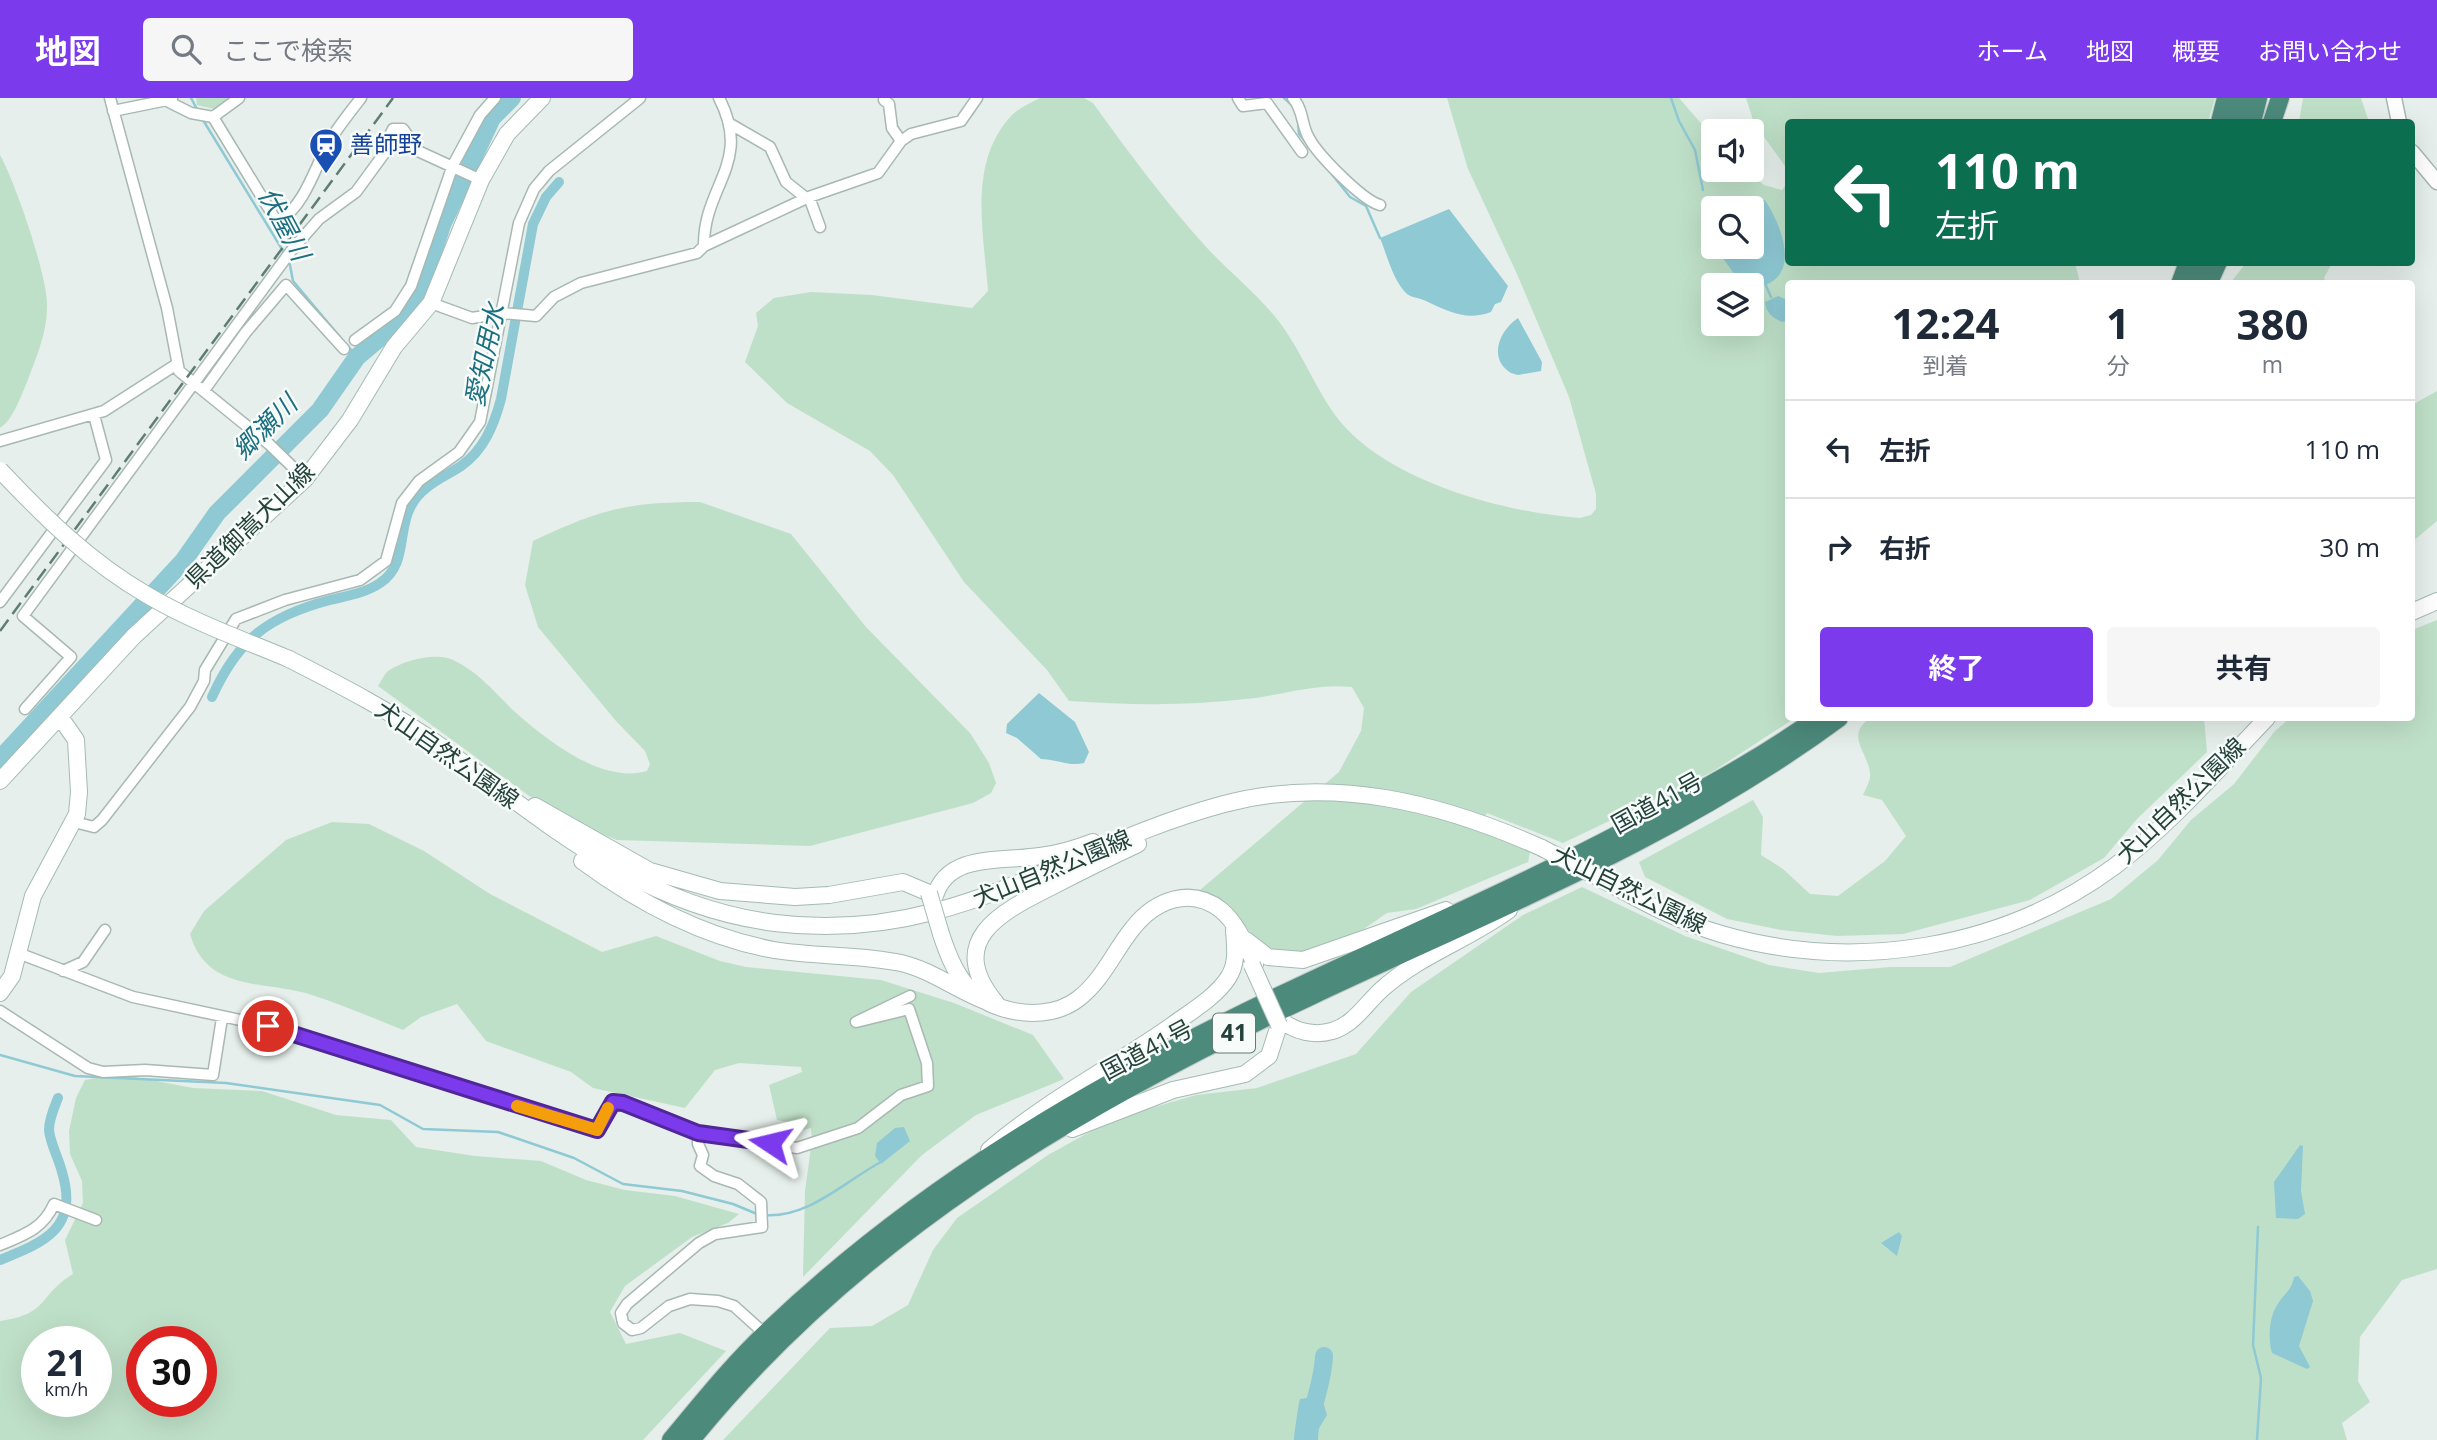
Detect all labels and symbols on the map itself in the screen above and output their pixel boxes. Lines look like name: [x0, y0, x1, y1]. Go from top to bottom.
station icon: 善師野: [307, 126, 345, 175]
place label: 善師野: [350, 127, 422, 160]
water label: 伏屋川: [251, 181, 320, 269]
water label: 愛知用水: [456, 297, 513, 409]
water label: 郷瀬川: [224, 384, 307, 467]
street label: 県道御嵩犬山線: [177, 455, 321, 595]
street label: 犬山自然公園線: [370, 692, 526, 815]
street label: 犬山自然公園線: [2108, 730, 2252, 870]
street label: 国道41号: [1605, 763, 1708, 840]
street label: 犬山自然公園線: [967, 821, 1136, 914]
street label: 犬山自然公園線: [1547, 837, 1712, 940]
pin: [238, 996, 298, 1056]
street label: 国道41号: [1095, 1011, 1198, 1087]
road number: 41: [1213, 1014, 1255, 1052]
position arrow: [733, 1106, 807, 1180]
speed limit sign: 30: [126, 1326, 217, 1417]

